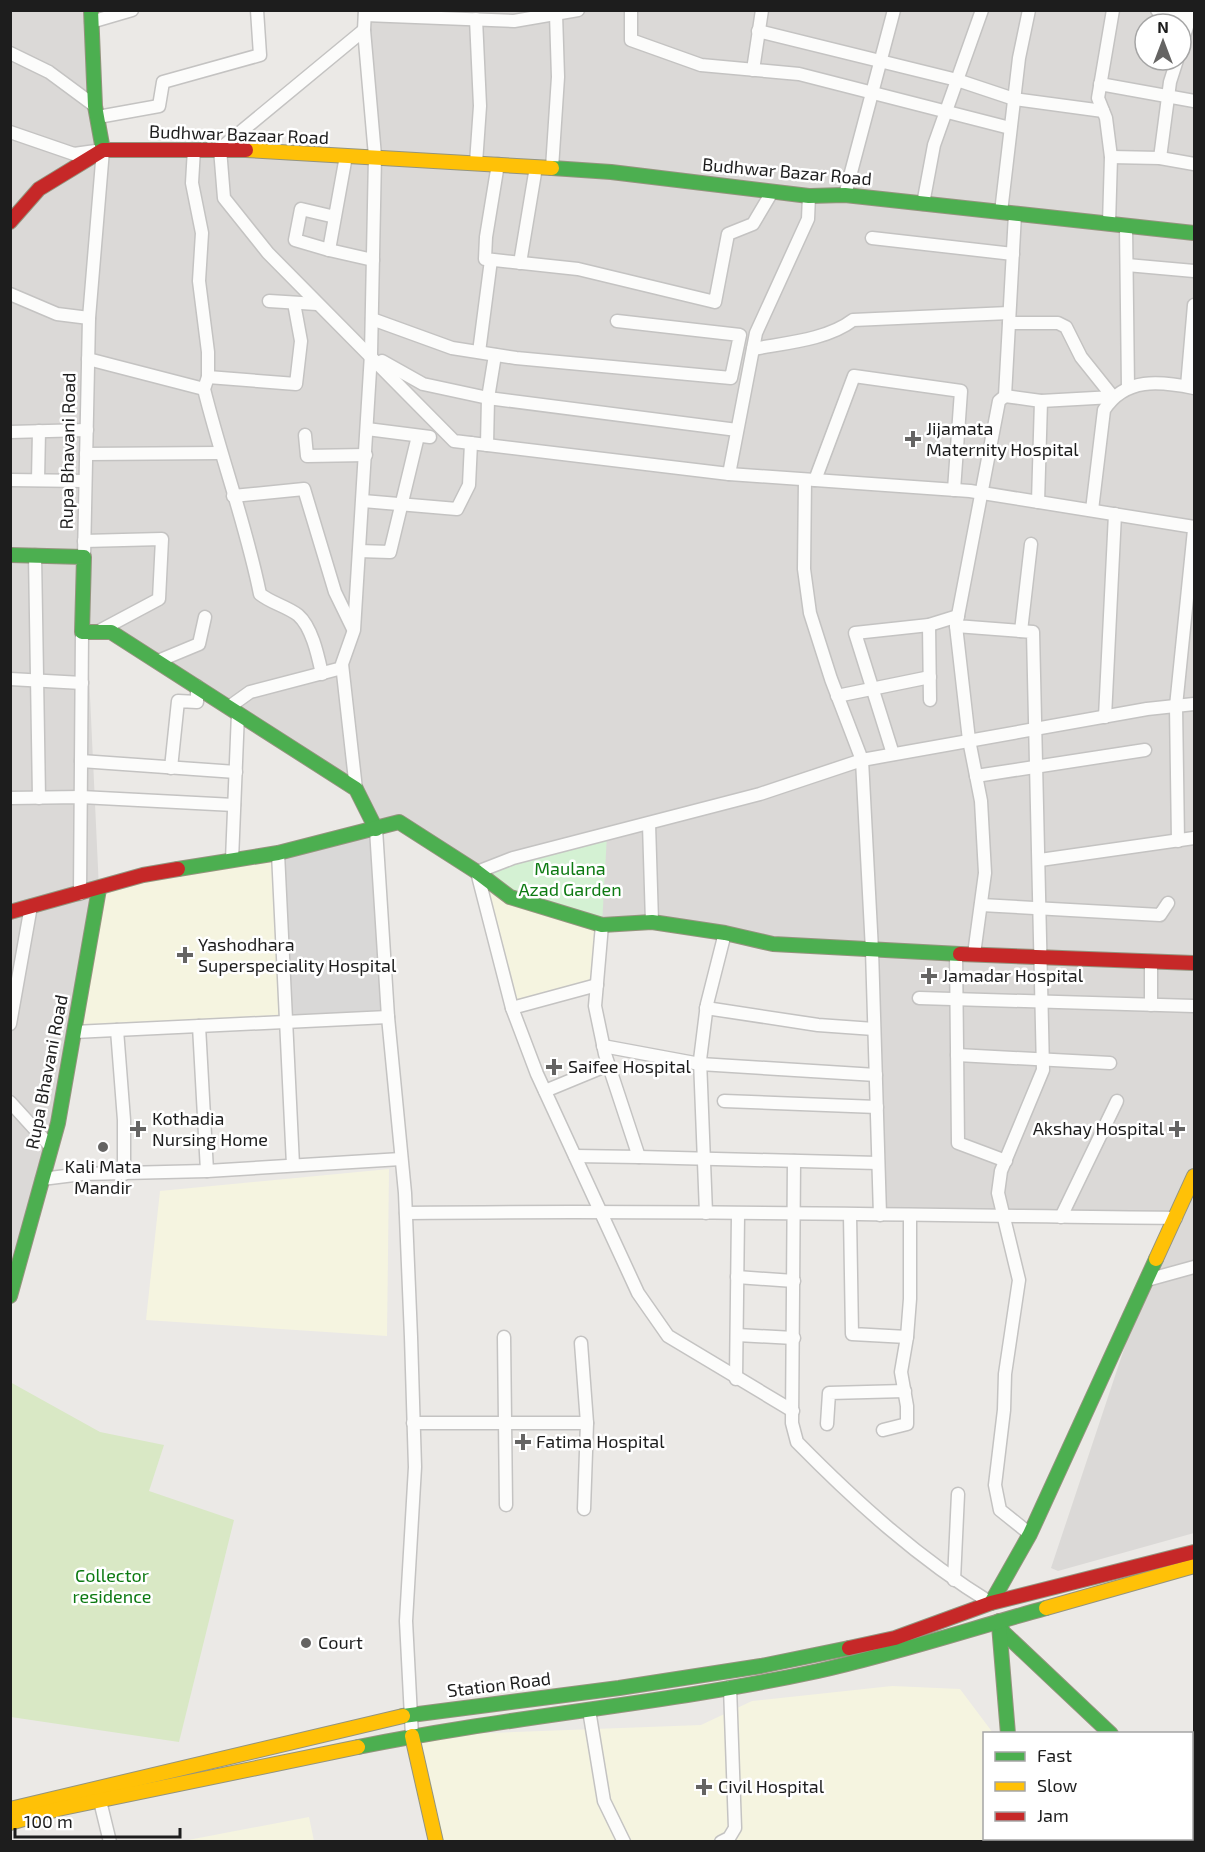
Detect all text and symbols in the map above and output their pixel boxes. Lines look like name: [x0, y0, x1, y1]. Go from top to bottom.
north arrow: [1133, 12, 1193, 72]
text: N: [1157, 17, 1169, 36]
street label: Budhwar Bazaar Road: [149, 120, 329, 148]
street label: Budhwar Bazar Road: [701, 153, 873, 189]
street label: Rupa Bhavani Road: [55, 372, 79, 530]
place label: Jijamata Maternity Hospital: [926, 417, 1079, 460]
marker: Jijamata Maternity Hospital: [904, 430, 922, 448]
park label: Maulana Azad Garden: [518, 857, 622, 900]
place label: Yashodhara Superspeciality Hospital: [198, 933, 397, 976]
marker: Yashodhara Superspeciality Hospital: [176, 946, 194, 964]
place label: Jamadar Hospital: [942, 964, 1084, 986]
marker: Jamadar Hospital: [920, 967, 938, 985]
street label: Rupa Bhavani Road: [20, 993, 72, 1151]
place label: Saifee Hospital: [568, 1055, 692, 1077]
marker: Saifee Hospital: [545, 1058, 563, 1076]
place label: Kothadia Nursing Home: [152, 1107, 268, 1150]
place label: Akshay Hospital: [1033, 1117, 1165, 1139]
marker: Kothadia Nursing Home: [129, 1120, 147, 1138]
marker: Akshay Hospital: [1168, 1120, 1186, 1138]
marker: Kali Mata Mandir: [96, 1140, 110, 1154]
place label: Kali Mata Mandir: [65, 1155, 141, 1198]
place label: Fatima Hospital: [536, 1430, 665, 1452]
marker: Fatima Hospital: [514, 1433, 532, 1451]
park label: Collector residence: [72, 1564, 152, 1607]
place label: Court: [318, 1631, 363, 1653]
marker: Court: [299, 1636, 313, 1650]
street label: Station Road: [446, 1667, 552, 1701]
legend: [983, 1732, 1193, 1840]
text: Fast: [1037, 1744, 1072, 1766]
text: Slow: [1037, 1774, 1078, 1796]
place label: Civil Hospital: [718, 1775, 825, 1797]
marker: Civil Hospital: [695, 1778, 713, 1796]
scale bar: [15, 1801, 180, 1839]
text: Jam: [1037, 1804, 1069, 1826]
text: 100 m: [24, 1810, 73, 1832]

